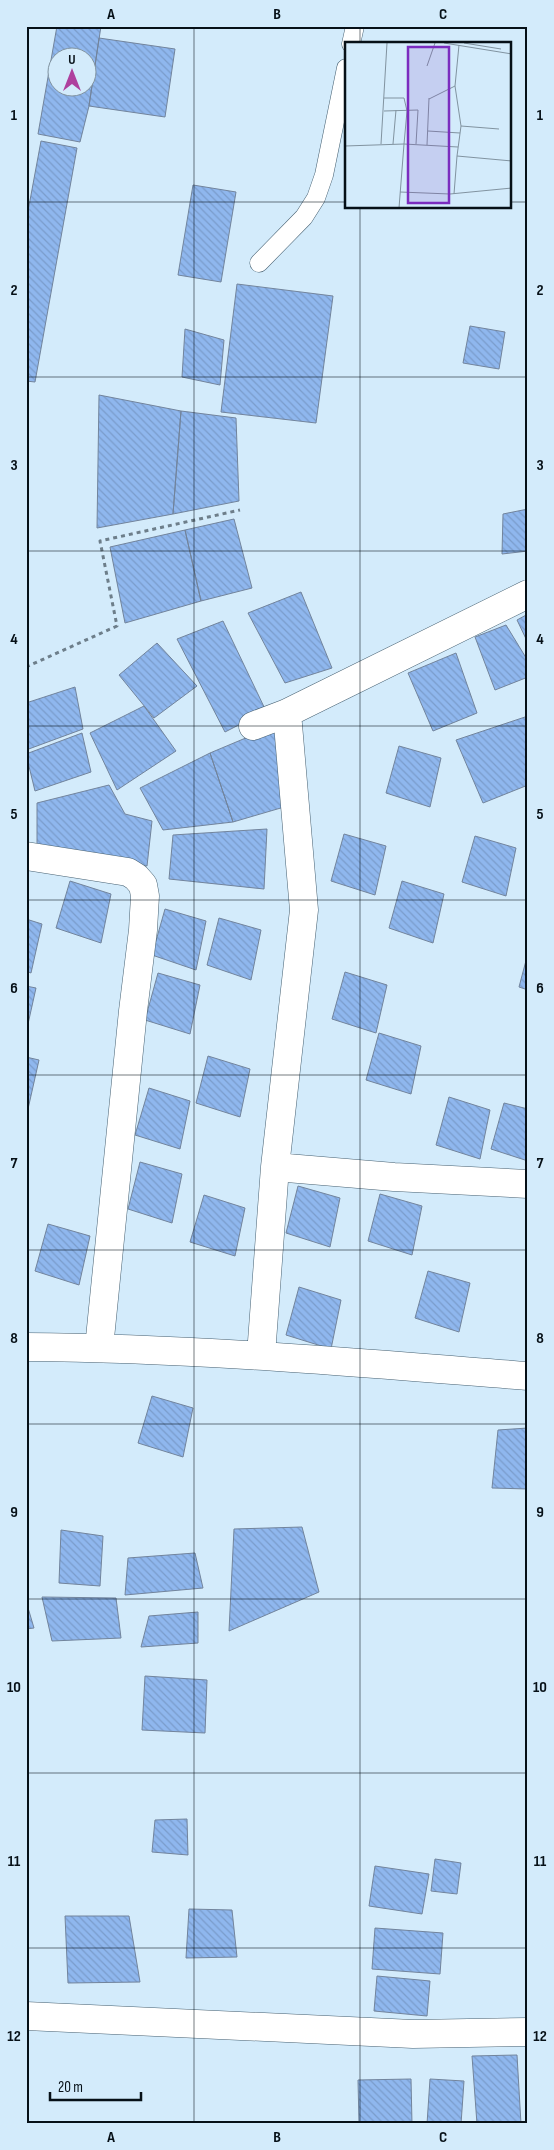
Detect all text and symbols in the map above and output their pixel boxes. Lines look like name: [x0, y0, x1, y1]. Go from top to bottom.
text: A: [106, 5, 115, 24]
text: B: [273, 5, 281, 24]
text: C: [439, 5, 447, 24]
inset map: [345, 42, 512, 209]
north arrow: [48, 48, 98, 98]
text: U: [68, 51, 76, 68]
text: 1: [11, 106, 18, 125]
text: 1: [537, 106, 544, 125]
text: 2: [10, 281, 18, 300]
text: 2: [536, 281, 544, 300]
text: 3: [10, 456, 18, 475]
text: 3: [536, 456, 544, 475]
text: 4: [10, 630, 18, 649]
text: 4: [536, 630, 544, 649]
text: 5: [10, 805, 18, 824]
text: 5: [536, 805, 544, 824]
text: 6: [10, 979, 18, 998]
text: 6: [536, 979, 544, 998]
text: 7: [11, 1154, 18, 1173]
text: 7: [537, 1154, 544, 1173]
text: 8: [10, 1329, 18, 1348]
text: 8: [536, 1329, 544, 1348]
text: 9: [10, 1503, 18, 1522]
text: 9: [536, 1503, 544, 1522]
text: 10: [7, 1678, 21, 1697]
text: 10: [533, 1678, 547, 1697]
text: 11: [8, 1852, 21, 1871]
text: 11: [534, 1852, 547, 1871]
text: 12: [7, 2027, 21, 2046]
text: 12: [533, 2027, 547, 2046]
scale bar: [50, 2070, 141, 2102]
text: 20 m: [58, 2078, 83, 2097]
text: A: [106, 2128, 115, 2147]
text: B: [273, 2128, 281, 2147]
text: C: [439, 2128, 447, 2147]

